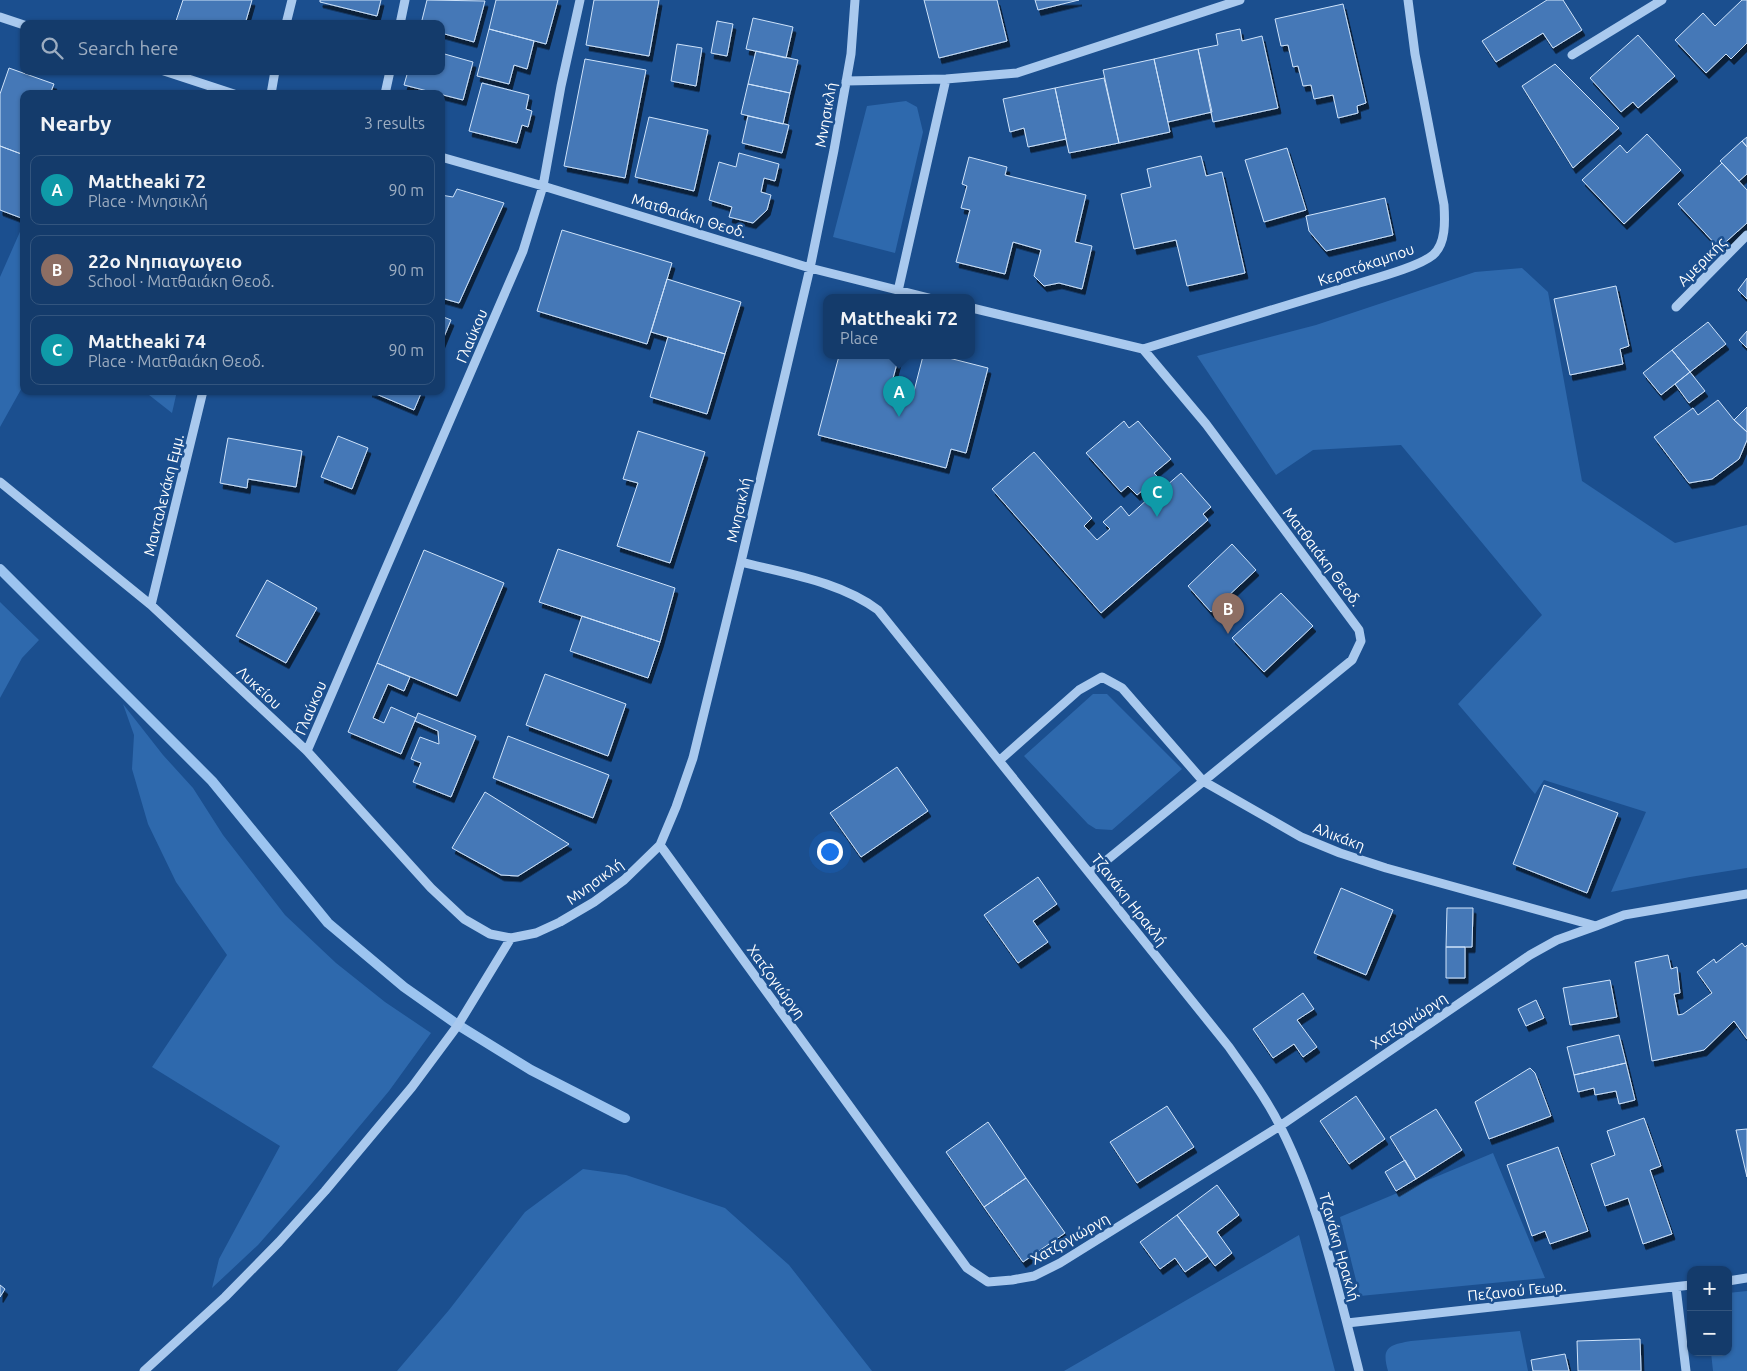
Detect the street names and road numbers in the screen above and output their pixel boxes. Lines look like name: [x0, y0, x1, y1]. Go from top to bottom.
street label: Μνησικλή: [811, 81, 840, 149]
street label: Ματθαιάκη Θεοδ.: [630, 190, 749, 241]
street label: Αμερικής: [1674, 234, 1730, 289]
street label: Κερατόκαμπου: [1315, 240, 1416, 289]
street label: Γλαύκου: [453, 306, 491, 365]
street label: Μανταλενάκη Εμμ.: [140, 432, 187, 558]
street label: Μνησικλή: [723, 476, 754, 544]
street label: Ματθαιάκη Θεοδ.: [1280, 504, 1365, 609]
street label: Λυκείου: [234, 663, 285, 712]
street label: Γλαύκου: [292, 678, 330, 737]
street label: Αλικάκη: [1311, 819, 1368, 854]
street label: Τζανάκη Ηρακλή: [1088, 850, 1171, 949]
street label: Μνησικλή: [563, 855, 626, 908]
street label: Χατζογιώργη: [744, 941, 809, 1022]
street label: Χατζογιώργη: [1368, 989, 1450, 1052]
street label: Τζανάκη Ηρακλή: [1316, 1191, 1363, 1303]
street label: Χατζογιώργη: [1027, 1209, 1112, 1268]
street label: Πεζανού Γεωρ.: [1467, 1277, 1567, 1304]

